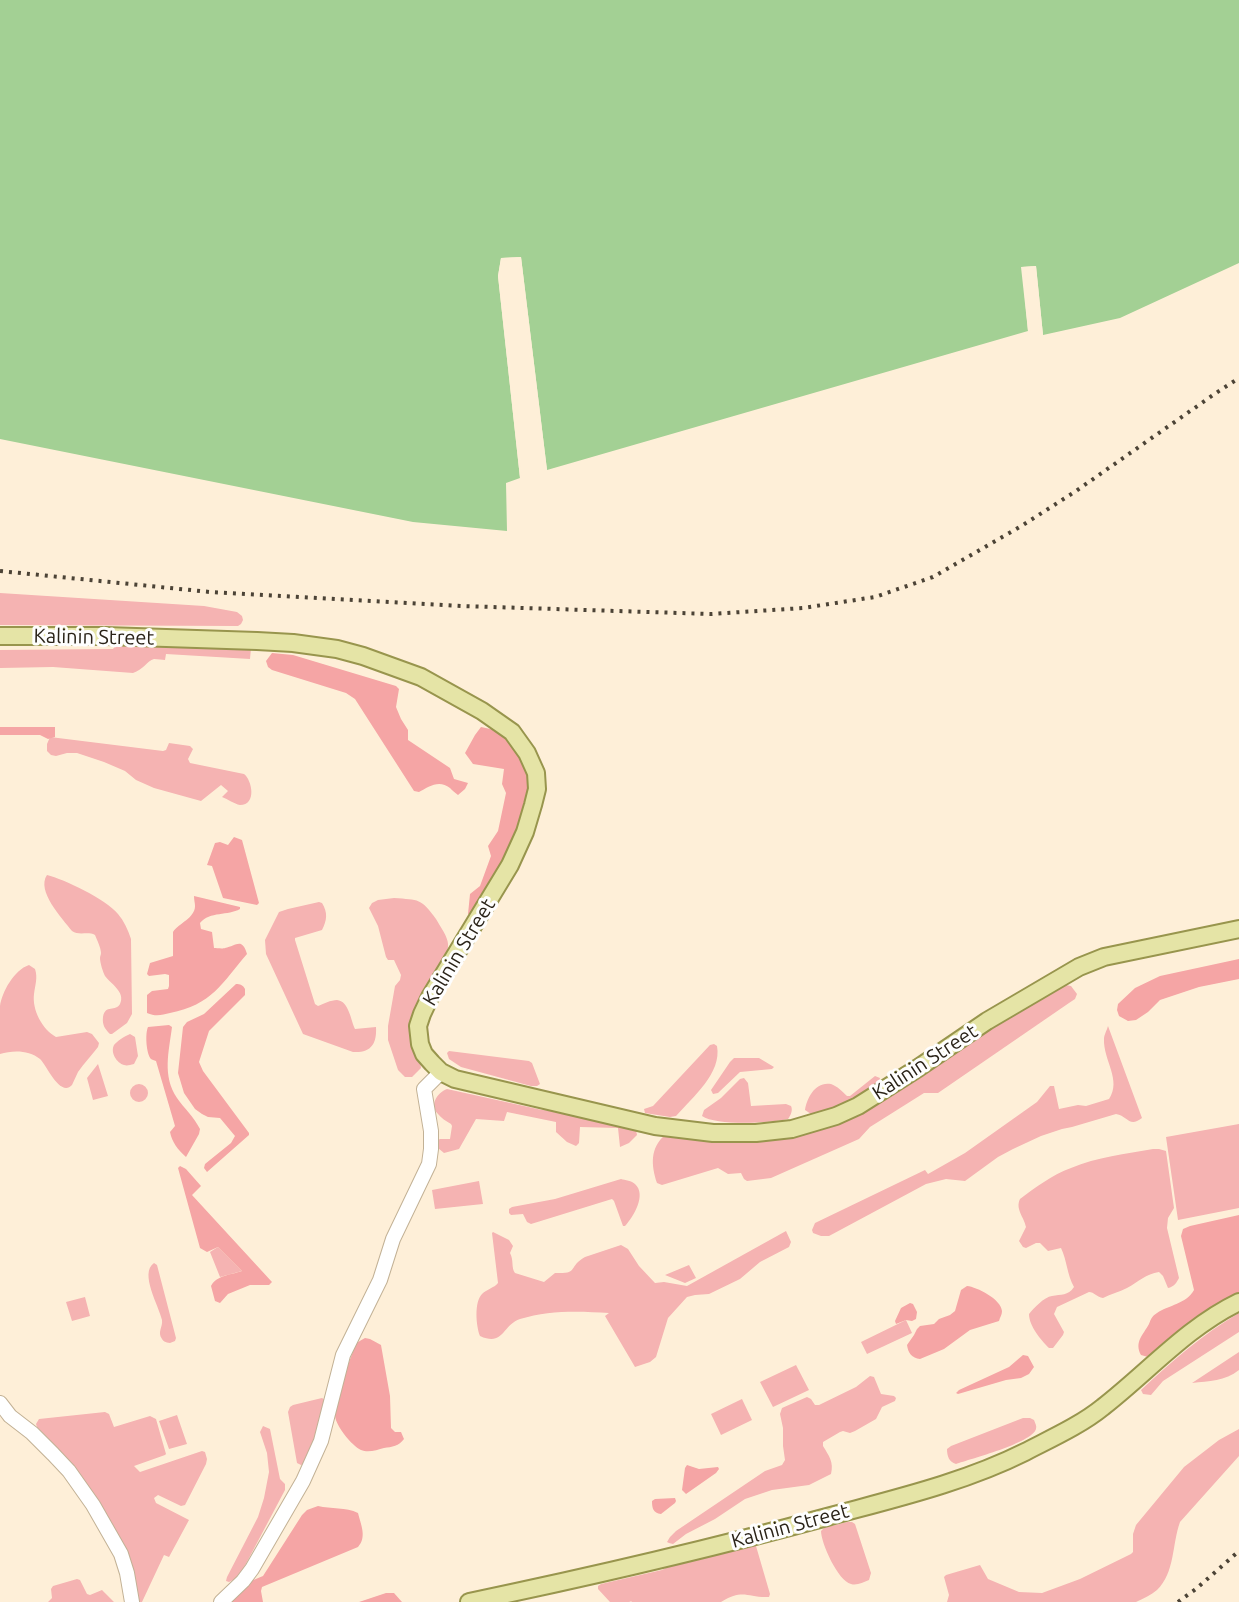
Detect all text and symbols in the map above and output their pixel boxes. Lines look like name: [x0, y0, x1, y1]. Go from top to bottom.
street label: Kalinin Street: [33, 624, 155, 650]
street label: Kalinin Street: [418, 894, 500, 1010]
street label: Kalinin Street: [868, 1019, 982, 1105]
street label: Kalinin Street: [729, 1499, 851, 1553]

